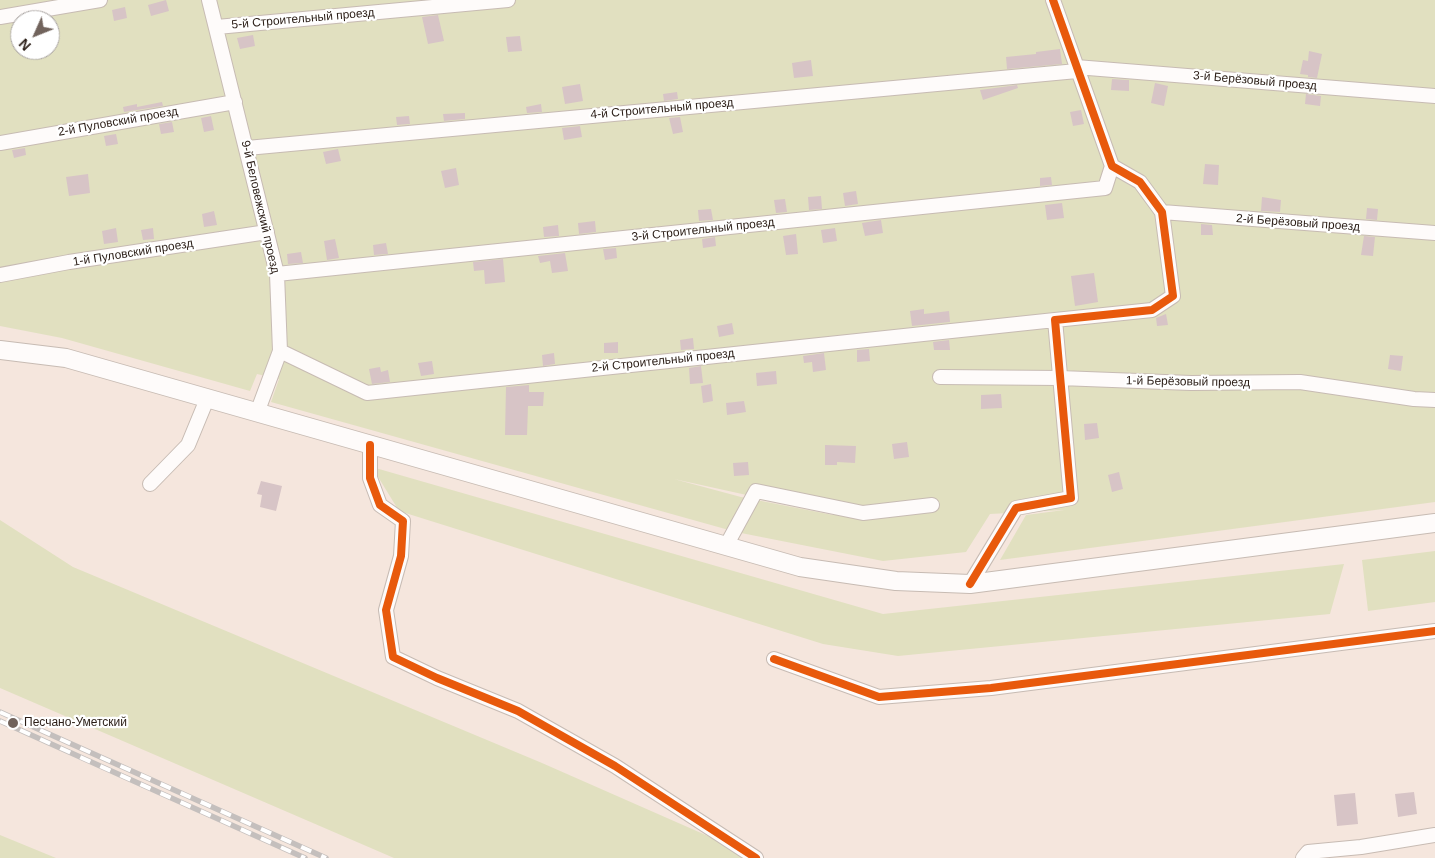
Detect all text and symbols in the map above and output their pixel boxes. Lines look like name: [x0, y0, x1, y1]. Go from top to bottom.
street label: 5-й Строительный проезд: [231, 6, 375, 32]
north arrow: [10, 10, 60, 60]
text: N: [16, 36, 34, 54]
street label: 3-й Берёзовый проезд: [1193, 68, 1317, 94]
street label: 4-й Строительный проезд: [590, 96, 734, 122]
street label: 2-й Пуловский проезд: [57, 104, 179, 140]
street label: 9-й Беловежский проезд: [238, 139, 282, 275]
street label: 2-й Берёзовый проезд: [1236, 211, 1360, 235]
street label: 3-й Строительный проезд: [631, 215, 775, 245]
street label: 1-й Пуловский проезд: [72, 236, 194, 270]
street label: 2-й Строительный проезд: [591, 346, 735, 376]
street label: 1-й Берёзовый проезд: [1126, 374, 1250, 390]
marker: Песчано-Уметский: [6, 716, 20, 730]
place label: Песчано-Уметский: [24, 716, 127, 730]

